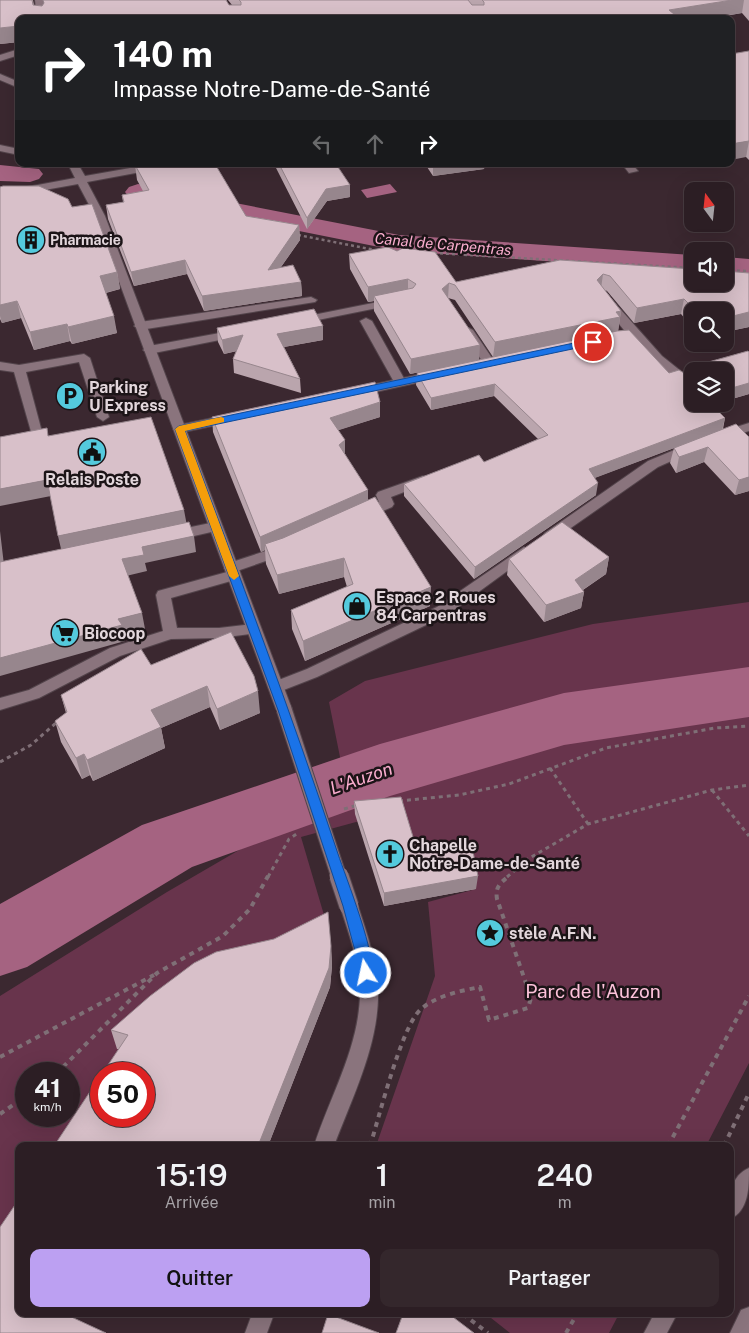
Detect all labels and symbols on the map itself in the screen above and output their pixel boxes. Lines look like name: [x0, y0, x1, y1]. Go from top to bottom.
north arrow: [684, 182, 734, 232]
building icon: Pharmacie: [16, 225, 46, 255]
water label: Canal de Carpentras: [374, 230, 512, 258]
place label: Pharmacie: [50, 232, 121, 248]
pin: [572, 321, 614, 363]
place label: Parking U Express: [89, 378, 166, 415]
parking icon: Parking U Express: [55, 381, 85, 411]
public building icon: Relais Poste: [77, 437, 107, 467]
place label: Relais Poste: [45, 470, 139, 489]
place label: Espace 2 Roues 84 Carpentras: [376, 588, 496, 625]
shop icon: Espace 2 Roues 84 Carpentras: [342, 591, 372, 621]
supermarket icon: Biocoop: [50, 618, 80, 648]
place label: Biocoop: [84, 624, 146, 643]
water label: L'Auzon: [327, 758, 395, 798]
place label: Chapelle Notre-Dame-de-Santé: [409, 836, 580, 873]
church icon: Chapelle Notre-Dame-de-Santé: [375, 839, 405, 869]
place icon: stèle A.F.N.: [475, 918, 505, 948]
place label: stèle A.F.N.: [509, 924, 597, 943]
position arrow: [339, 946, 391, 998]
park label: Parc de l'Auzon: [525, 980, 661, 1002]
speed limit sign: 50: [90, 1062, 155, 1127]

